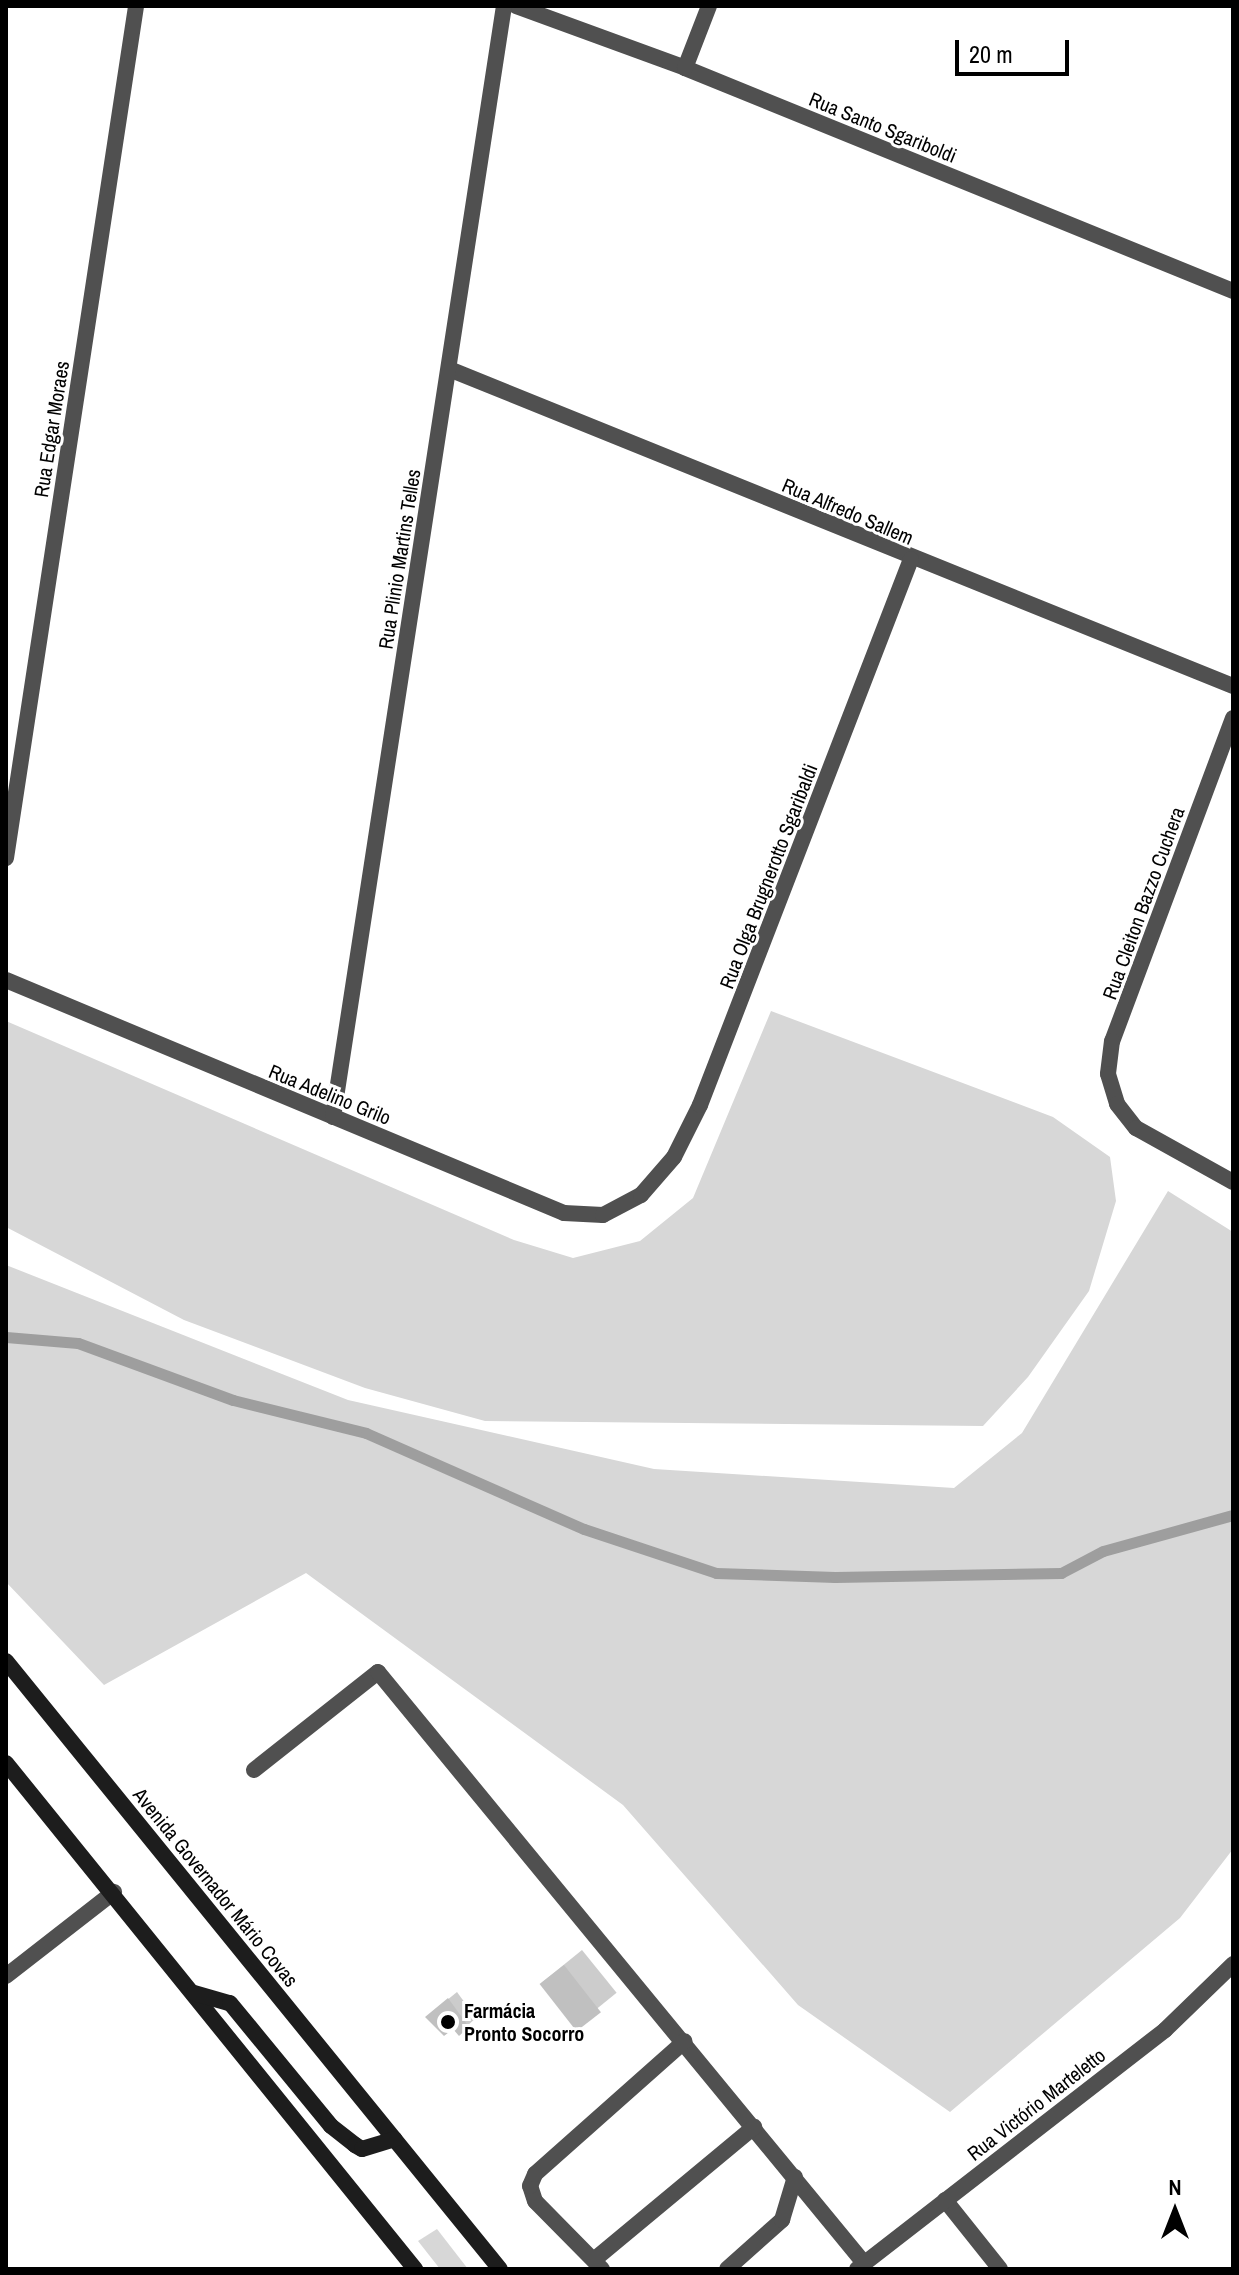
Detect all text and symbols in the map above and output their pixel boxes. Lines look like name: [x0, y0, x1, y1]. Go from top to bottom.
scale bar: [959, 24, 1073, 74]
text: 20 m: [969, 38, 1013, 70]
street label: Rua Santo Sgariboldi: [806, 87, 960, 167]
street label: Rua Edgar Moraes: [28, 359, 74, 499]
street label: Rua Plinio Martins Telles: [373, 467, 425, 651]
street label: Rua Alfredo Sallem: [778, 472, 918, 550]
street label: Rua Olga Brugnerotto Sgaribaldi: [714, 760, 822, 992]
street label: Rua Cleiton Bazzo Cuchera: [1097, 803, 1189, 1003]
street label: Rua Adelino Grilo: [265, 1058, 395, 1130]
street label: Avenida Governador Mário Covas: [128, 1783, 304, 1991]
place label: Farmácia Pronto Socorro: [464, 1998, 584, 2045]
marker: Farmácia Pronto Socorro: [439, 2013, 457, 2031]
street label: Rua Victório Marteletto: [962, 2043, 1110, 2165]
north arrow: [1135, 2171, 1215, 2251]
text: N: [1168, 2172, 1182, 2202]

